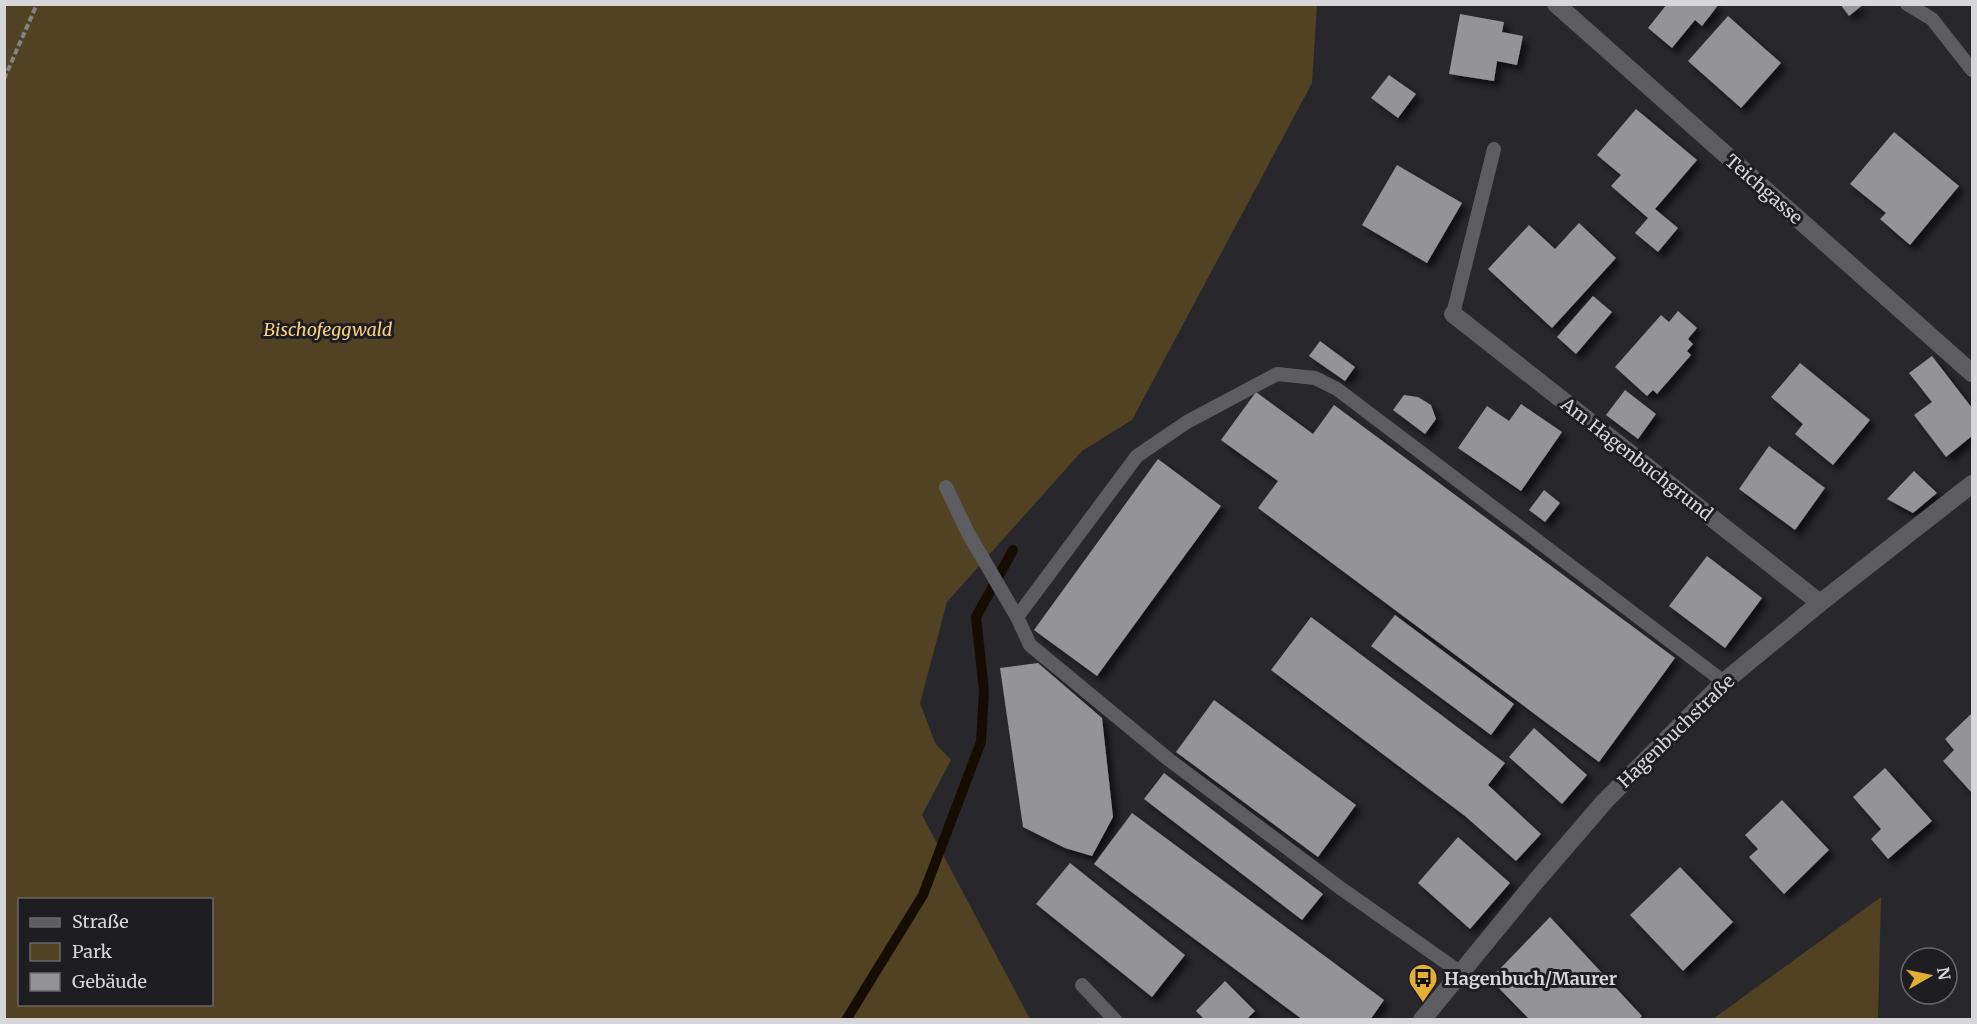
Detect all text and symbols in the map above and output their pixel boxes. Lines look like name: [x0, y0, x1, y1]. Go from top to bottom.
street label: Teichgasse: [1721, 149, 1807, 229]
park label: Bischofeggwald: [264, 318, 393, 341]
street label: Am Hagenbuchgrund: [1556, 392, 1718, 526]
street label: Hagenbuchstraße: [1613, 669, 1739, 793]
legend: [18, 898, 213, 1006]
text: Straße: [72, 910, 129, 933]
text: Park: [72, 940, 113, 963]
north arrow: [1899, 946, 1959, 1006]
bus stop icon: Hagenbuch/Maurer: [1407, 962, 1439, 1004]
text: N: [1933, 966, 1955, 982]
place label: Hagenbuch/Maurer: [1444, 967, 1617, 990]
text: Gebäude: [72, 970, 147, 993]

